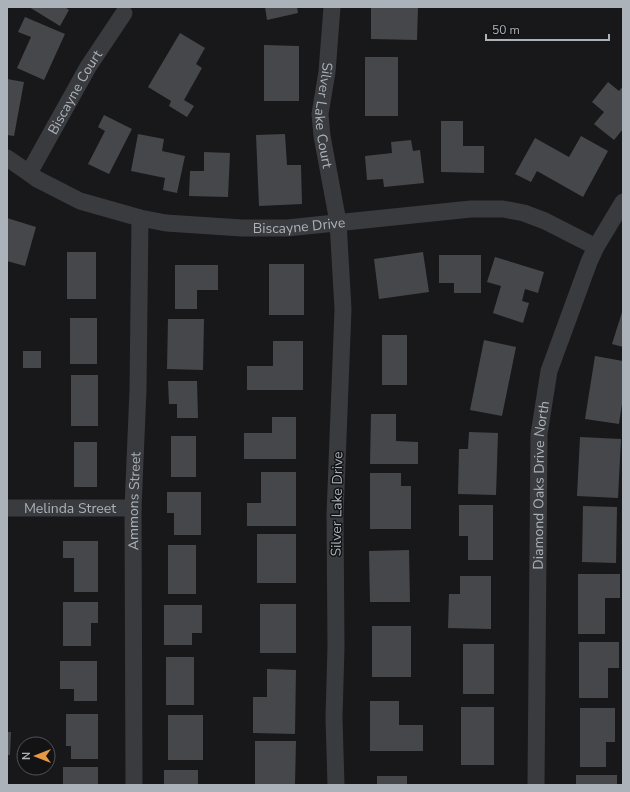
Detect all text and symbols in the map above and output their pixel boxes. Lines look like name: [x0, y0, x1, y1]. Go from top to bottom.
scale bar: [486, 16, 609, 42]
text: 50 m: [492, 22, 520, 38]
street label: Biscayne Court: [43, 46, 106, 138]
street label: Silver Lake Court: [310, 62, 337, 170]
street label: Biscayne Drive: [253, 213, 346, 238]
street label: Diamond Oaks Drive North: [528, 399, 554, 570]
street label: Ammons Street: [123, 451, 145, 550]
street label: Silver Lake Drive: [327, 451, 347, 557]
street label: Melinda Street: [24, 499, 116, 518]
north arrow: [16, 736, 56, 776]
text: N: [19, 752, 34, 760]

